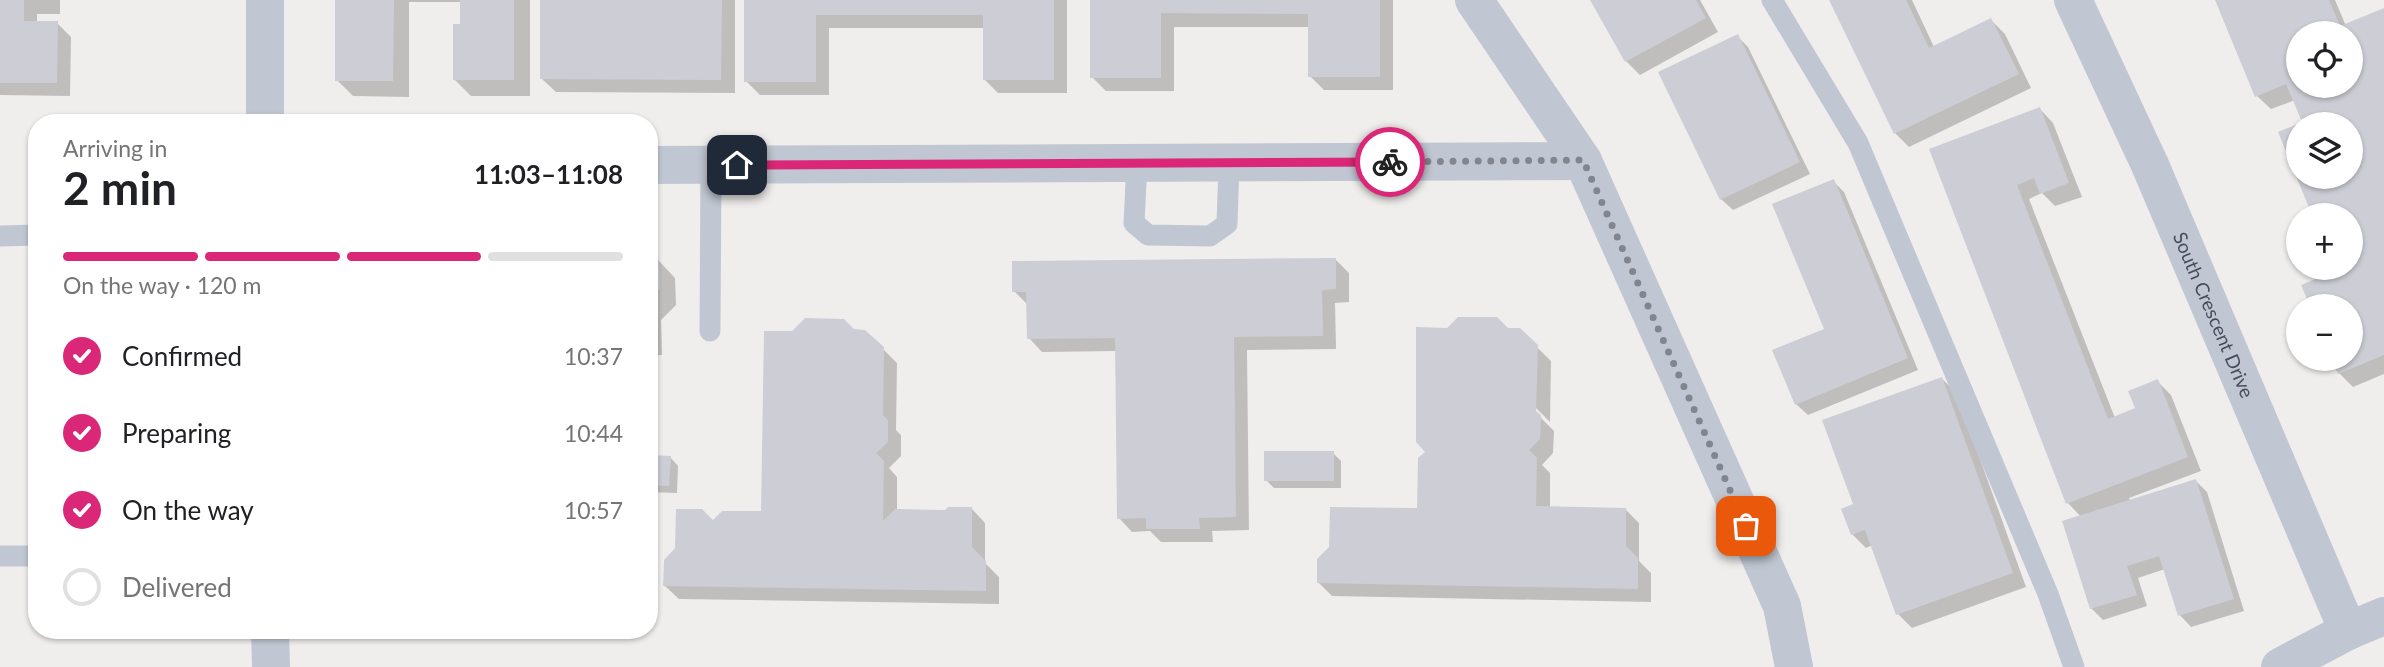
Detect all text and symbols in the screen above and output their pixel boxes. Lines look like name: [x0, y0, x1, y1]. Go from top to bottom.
map controls: [2286, 21, 2363, 371]
button: locate: [2286, 21, 2363, 98]
button: layers: [2286, 112, 2363, 189]
courier: [1355, 127, 1425, 197]
text: Arriving in: [63, 134, 167, 162]
pin: [707, 135, 767, 195]
icon: bike: [1371, 143, 1409, 181]
icon: home: [718, 146, 756, 184]
text: 11:03–11:08: [474, 158, 623, 190]
text: 2 min: [63, 160, 177, 215]
button: +: [2286, 203, 2363, 280]
street label: South Crescent Drive: [2169, 228, 2260, 401]
text: On the way · 120 m: [63, 271, 262, 299]
button: −: [2286, 294, 2363, 371]
icon: check: [63, 337, 101, 375]
text: Confirmed: [122, 340, 242, 372]
text: 10:37: [564, 342, 623, 370]
icon: check: [63, 414, 101, 452]
text: Preparing: [122, 417, 231, 449]
text: 10:44: [564, 419, 623, 447]
icon: check: [63, 491, 101, 529]
text: On the way: [122, 494, 254, 526]
text: 10:57: [564, 496, 623, 524]
pin: [1716, 496, 1776, 556]
icon: bag: [1727, 507, 1765, 545]
text: Delivered: [122, 571, 232, 603]

